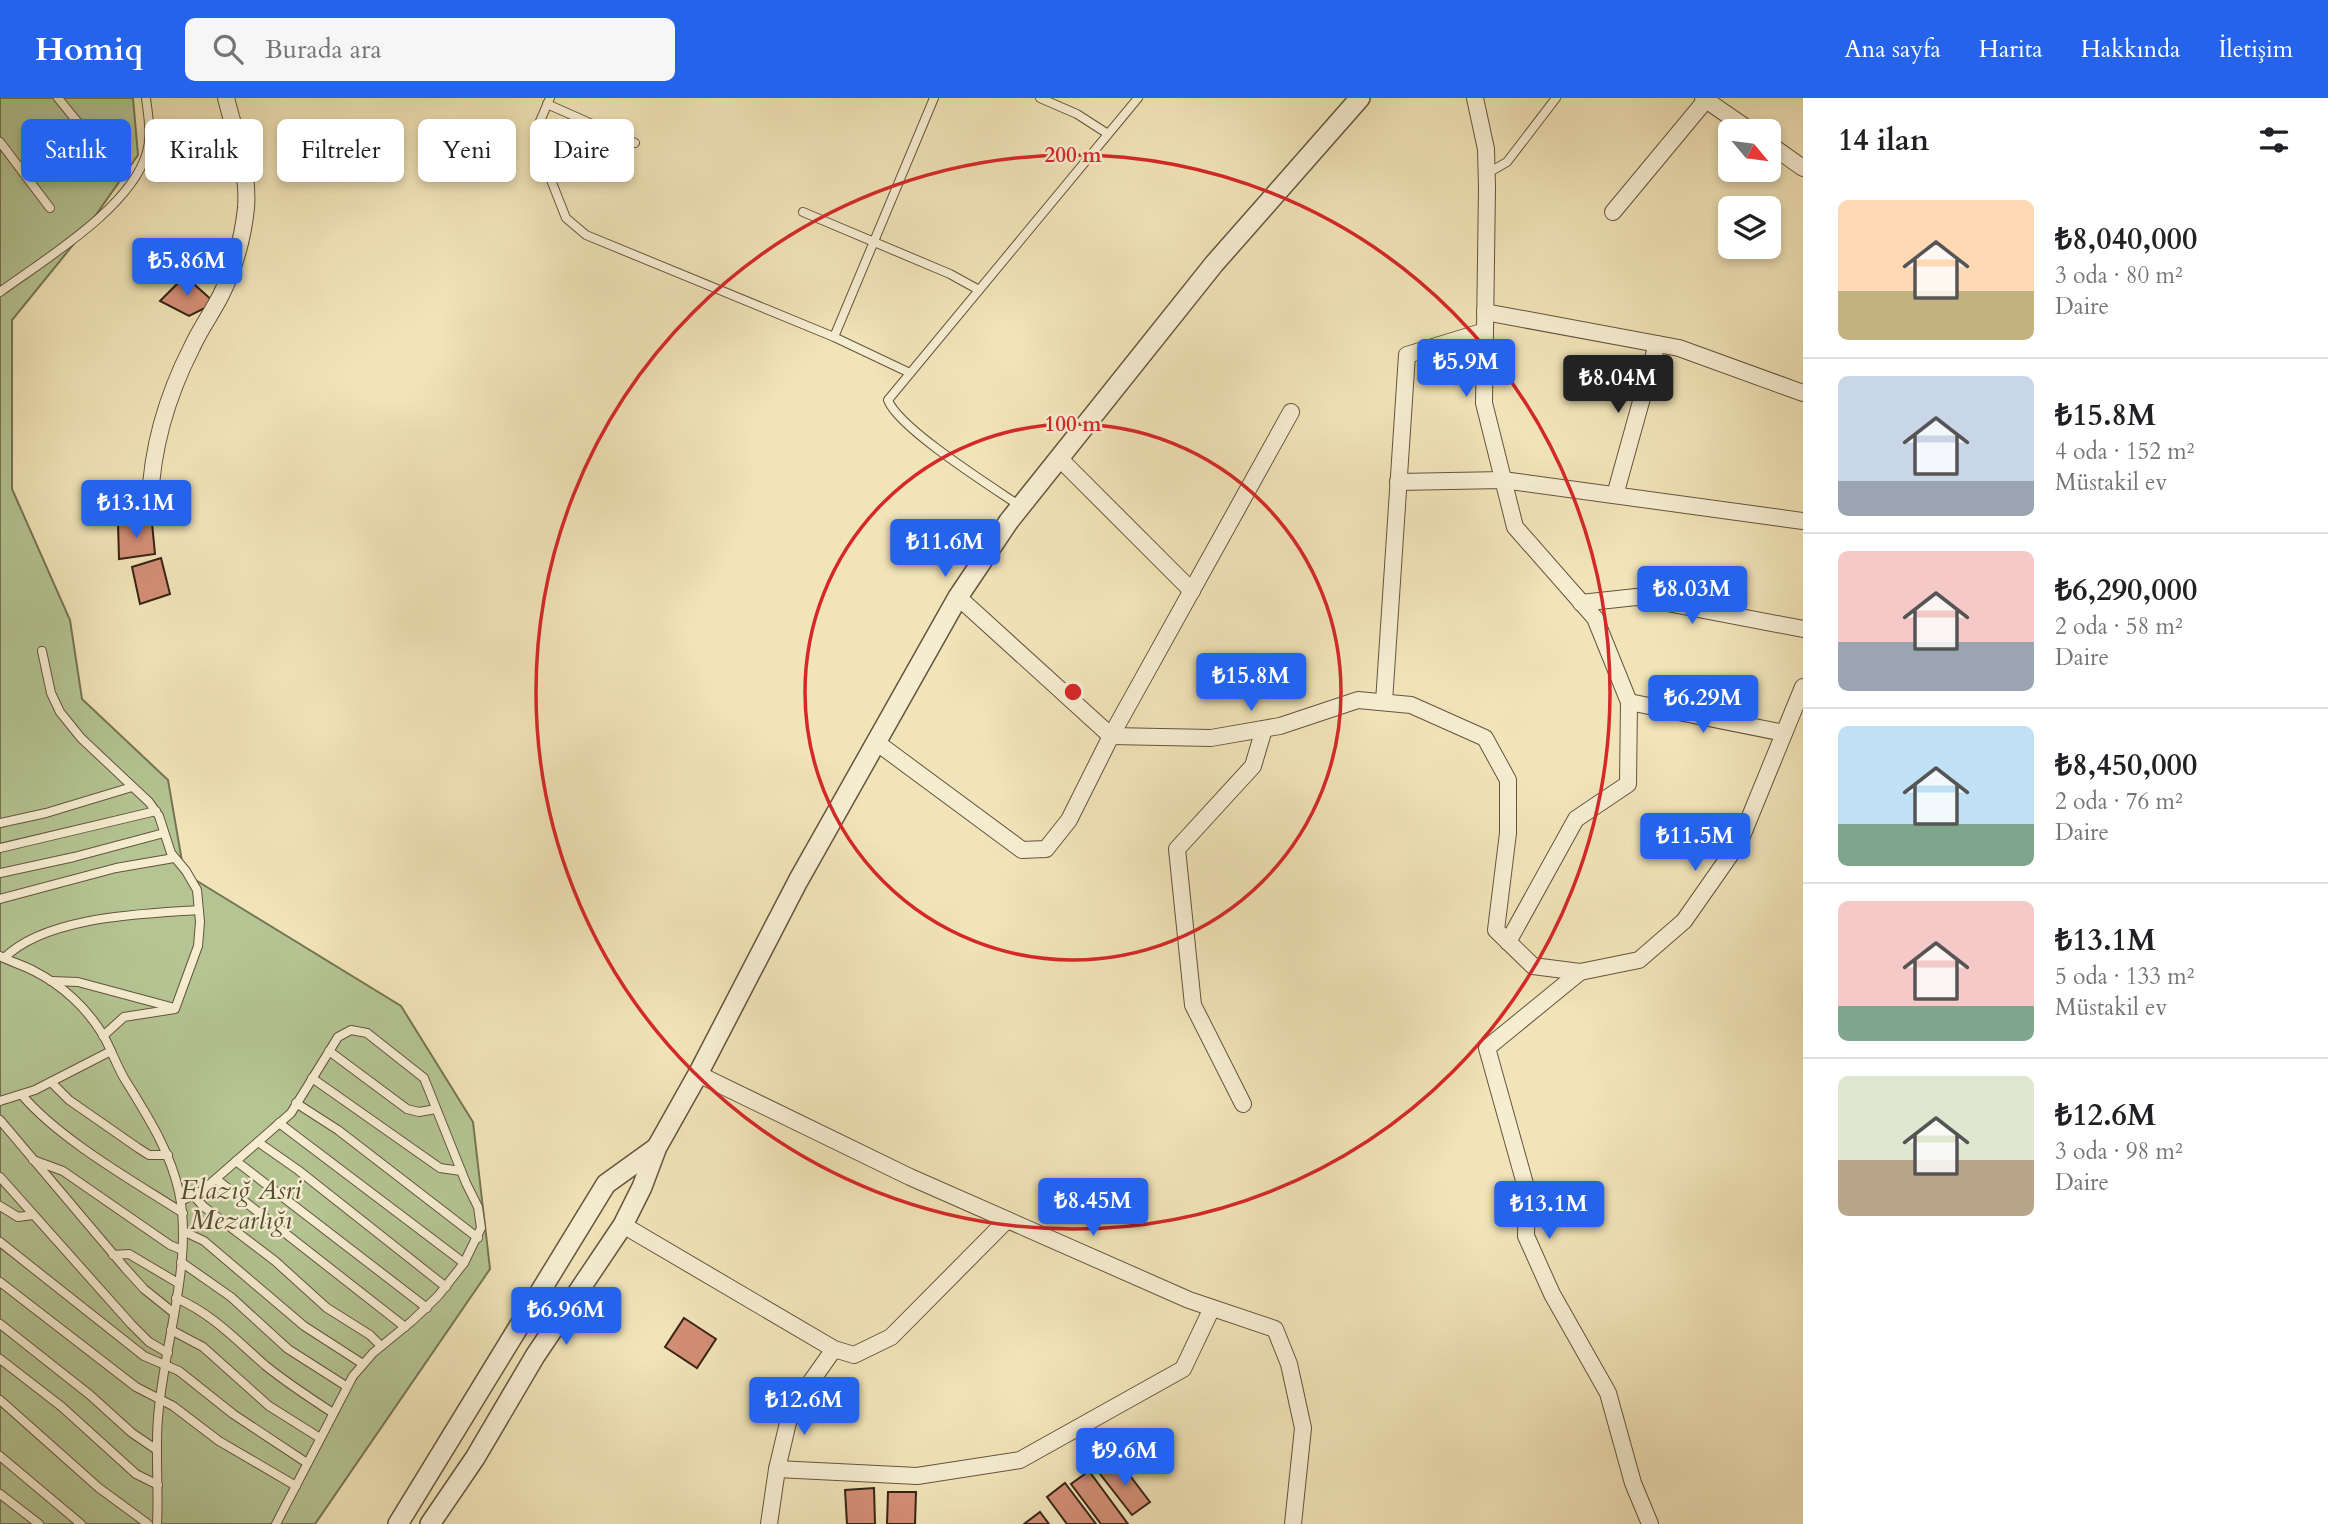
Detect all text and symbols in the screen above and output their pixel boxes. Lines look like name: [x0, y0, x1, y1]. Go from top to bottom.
search box: [185, 18, 675, 81]
text: Homiq: [35, 27, 143, 72]
icon: search: [209, 30, 247, 68]
text: Burada ara: [265, 32, 382, 67]
text: Ana sayfa: [1845, 33, 1941, 66]
text: Harita: [1979, 33, 2043, 66]
text: Hakkında: [2081, 33, 2180, 66]
text: İletişim: [2218, 33, 2293, 66]
chip: Satılık: [21, 119, 131, 182]
chip: Kiralık: [145, 119, 263, 182]
chip: Filtreler: [277, 119, 404, 182]
chip: Yeni: [418, 119, 516, 182]
chip: Daire: [530, 119, 634, 182]
north arrow: [1718, 119, 1782, 182]
map controls: [1718, 119, 1781, 259]
text: 14 ilan: [1838, 120, 1929, 161]
icon: filters: [2255, 121, 2293, 159]
text: 200 m: [1044, 141, 1102, 170]
button: layers: [1718, 196, 1781, 259]
text: ₺8,040,000: [2055, 219, 2197, 260]
icon: home: [1894, 228, 1978, 312]
pin: ₺5.86M: [130, 238, 244, 298]
text: ₺5.86M: [148, 245, 226, 276]
text: 3 oda · 80 m²: [2055, 260, 2183, 291]
text: Daire: [2055, 291, 2109, 322]
pin: ₺5.9M: [1417, 340, 1515, 399]
text: ₺5.9M: [1433, 346, 1499, 377]
pin: ₺8.04M: [1561, 356, 1675, 415]
text: ₺8.04M: [1579, 362, 1657, 393]
text: ₺15.8M: [2055, 395, 2156, 436]
icon: home: [1894, 404, 1978, 488]
text: 100 m: [1044, 410, 1102, 439]
text: 4 oda · 152 m²: [2055, 436, 2194, 467]
text: Müstakil ev: [2055, 467, 2167, 498]
pin: ₺13.1M: [79, 480, 193, 540]
text: ₺13.1M: [97, 487, 175, 518]
pin: ₺11.6M: [888, 519, 1002, 579]
text: ₺11.6M: [906, 526, 984, 557]
pin: ₺8.03M: [1635, 566, 1749, 626]
text: ₺6,290,000: [2055, 570, 2197, 611]
text: ₺8.03M: [1653, 573, 1731, 604]
icon: home: [1894, 579, 1978, 663]
text: 2 oda · 58 m²: [2055, 611, 2183, 642]
text: Daire: [2055, 642, 2109, 673]
pin: ₺15.8M: [1194, 654, 1308, 713]
text: ₺15.8M: [1212, 660, 1290, 691]
pin: ₺6.29M: [1646, 676, 1760, 735]
centre of rings: [1061, 680, 1085, 704]
text: ₺6.29M: [1664, 682, 1742, 713]
text: ₺8,450,000: [2055, 745, 2197, 786]
icon: home: [1894, 754, 1978, 838]
text: 2 oda · 76 m²: [2055, 786, 2183, 817]
pin: ₺11.5M: [1638, 814, 1752, 873]
text: Daire: [2055, 817, 2109, 848]
text: ₺11.5M: [1656, 820, 1734, 851]
text: ₺13.1M: [2055, 920, 2156, 961]
icon: home: [1894, 929, 1978, 1013]
text: 5 oda · 133 m²: [2055, 961, 2194, 992]
text: Müstakil ev: [2055, 992, 2167, 1023]
text: ₺12.6M: [2055, 1095, 2156, 1136]
icon: home: [1894, 1104, 1978, 1188]
text: 3 oda · 98 m²: [2055, 1136, 2183, 1167]
text: Daire: [2055, 1167, 2109, 1198]
park label: Elazığ Asri Mezarlığı: [181, 1173, 302, 1238]
pin: ₺8.45M: [1036, 1178, 1150, 1238]
pin: ₺13.1M: [1492, 1182, 1606, 1241]
text: ₺8.45M: [1054, 1185, 1132, 1216]
text: ₺13.1M: [1510, 1188, 1588, 1219]
pin: ₺6.96M: [509, 1288, 623, 1347]
text: ₺6.96M: [527, 1294, 605, 1325]
pin: ₺12.6M: [747, 1378, 861, 1437]
text: ₺12.6M: [765, 1384, 843, 1415]
pin: ₺9.6M: [1076, 1428, 1174, 1488]
text: ₺9.6M: [1092, 1435, 1158, 1466]

